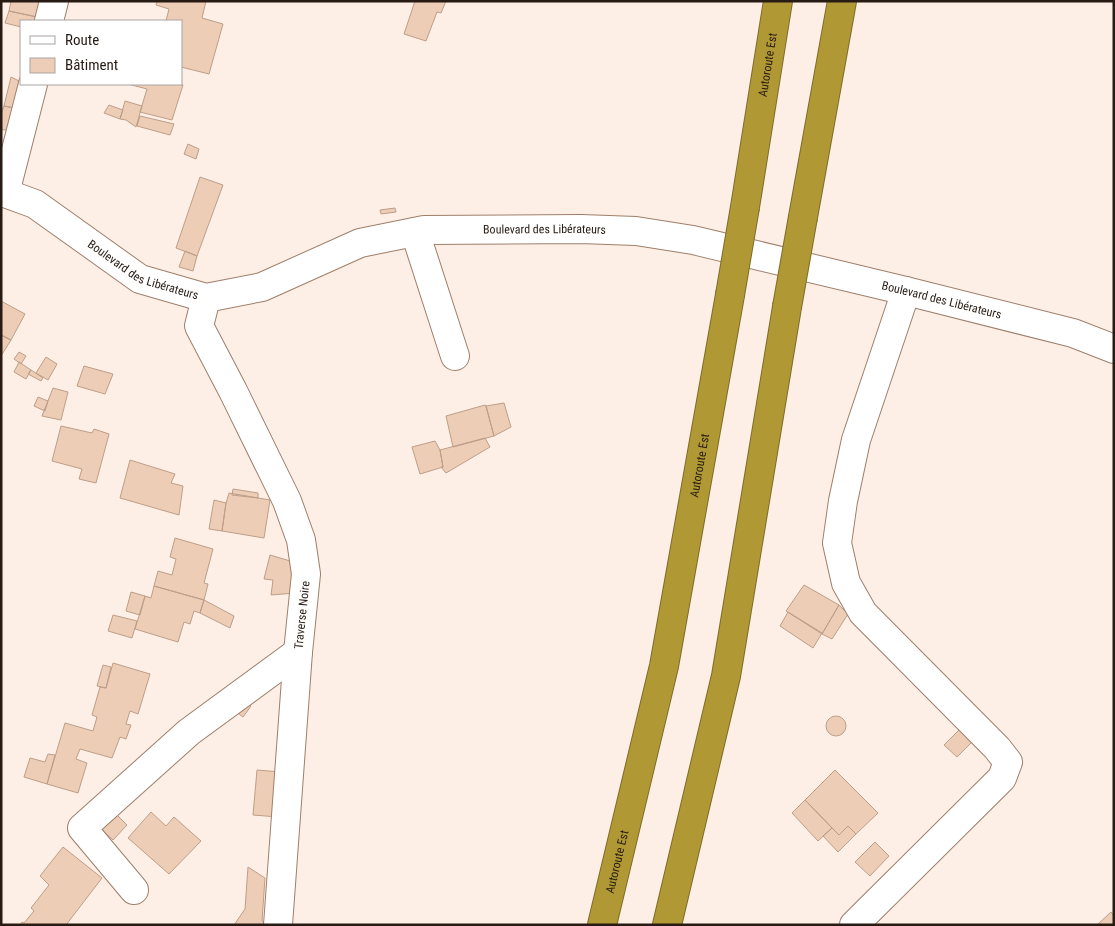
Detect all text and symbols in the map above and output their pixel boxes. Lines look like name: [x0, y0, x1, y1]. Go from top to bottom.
legend: [20, 20, 182, 85]
text: Route: [65, 31, 99, 49]
street label: Autoroute Est: [756, 31, 780, 98]
text: Bâtiment: [65, 56, 118, 74]
street label: Boulevard des Libérateurs: [483, 222, 606, 237]
street label: Boulevard des Libérateurs: [85, 237, 200, 302]
street label: Boulevard des Libérateurs: [880, 278, 1003, 322]
street label: Autoroute Est: [687, 432, 712, 498]
street label: Traverse Noire: [291, 580, 313, 650]
street label: Autoroute Est: [603, 828, 632, 895]

